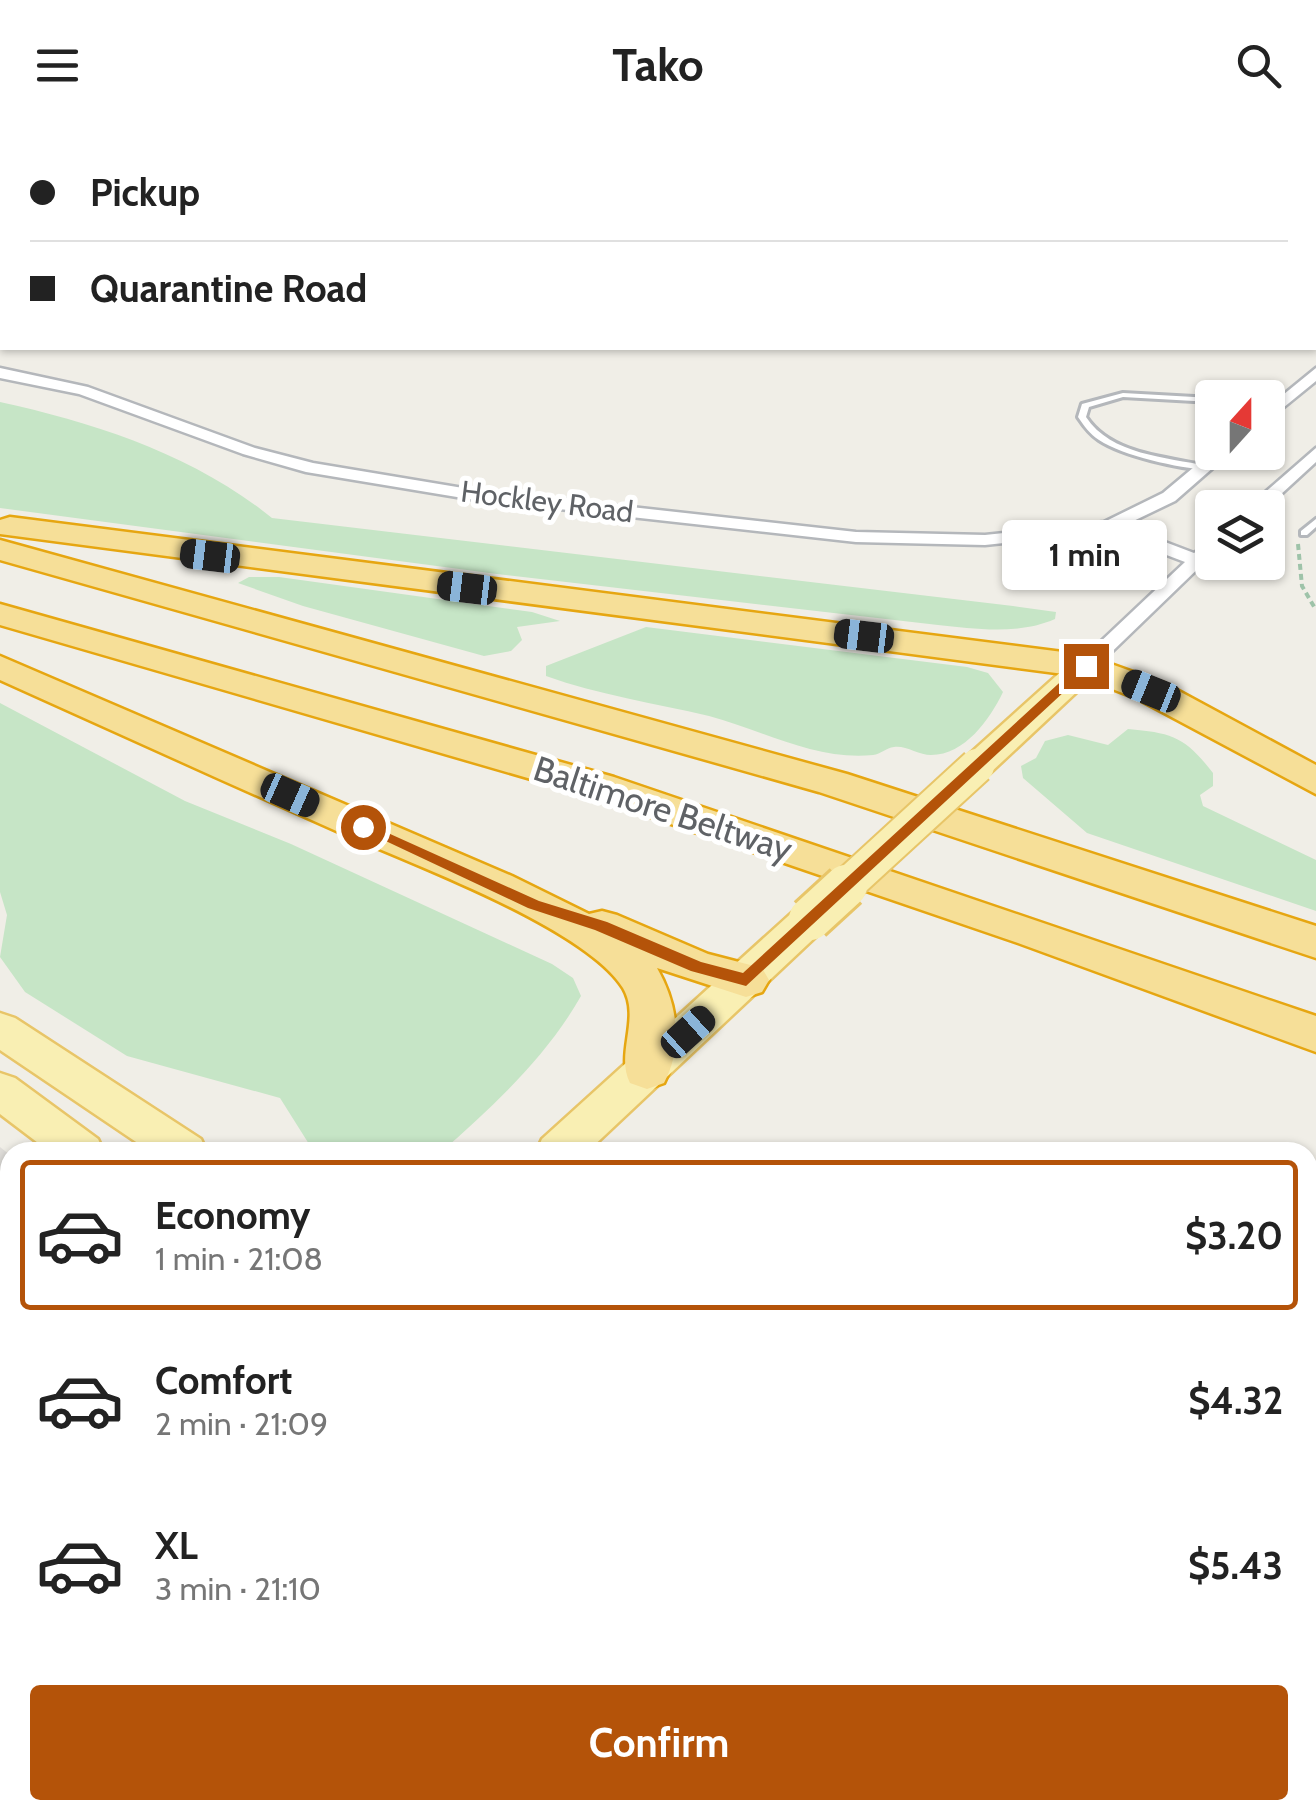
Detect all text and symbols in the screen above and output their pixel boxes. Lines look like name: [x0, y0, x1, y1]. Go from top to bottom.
icon: menu: [30, 38, 85, 93]
text: Tako: [612, 38, 704, 92]
icon: search: [1231, 38, 1286, 93]
text: Pickup: [90, 169, 200, 216]
text: Quarantine Road: [90, 265, 367, 312]
north arrow: [1195, 380, 1285, 470]
map controls: [1195, 380, 1285, 580]
street label: Hockley Road: [459, 473, 635, 530]
button: layers: [1195, 490, 1285, 580]
callout: 1 min: [1004, 521, 1168, 591]
text: 1 min: [1048, 535, 1121, 574]
car: [178, 537, 242, 575]
car: [435, 569, 499, 607]
car: [832, 617, 896, 655]
route end: [1064, 644, 1109, 689]
car: [1118, 666, 1184, 716]
street label: Baltimore Beltway: [529, 747, 798, 871]
car: [256, 769, 324, 821]
route start: [341, 805, 386, 850]
car: [656, 1001, 720, 1063]
icon: car: [35, 1190, 125, 1280]
text: Economy: [155, 1192, 310, 1239]
text: $3.20: [1185, 1212, 1283, 1259]
text: 1 min · 21:08: [155, 1239, 323, 1278]
icon: car: [35, 1355, 125, 1445]
text: Comfort: [155, 1357, 292, 1404]
text: $4.32: [1188, 1377, 1283, 1424]
text: 2 min · 21:09: [155, 1404, 328, 1443]
icon: car: [35, 1520, 125, 1610]
text: XL: [155, 1522, 198, 1569]
text: $5.43: [1188, 1542, 1283, 1589]
text: 3 min · 21:10: [155, 1569, 321, 1608]
button: Confirm: [30, 1685, 1288, 1800]

